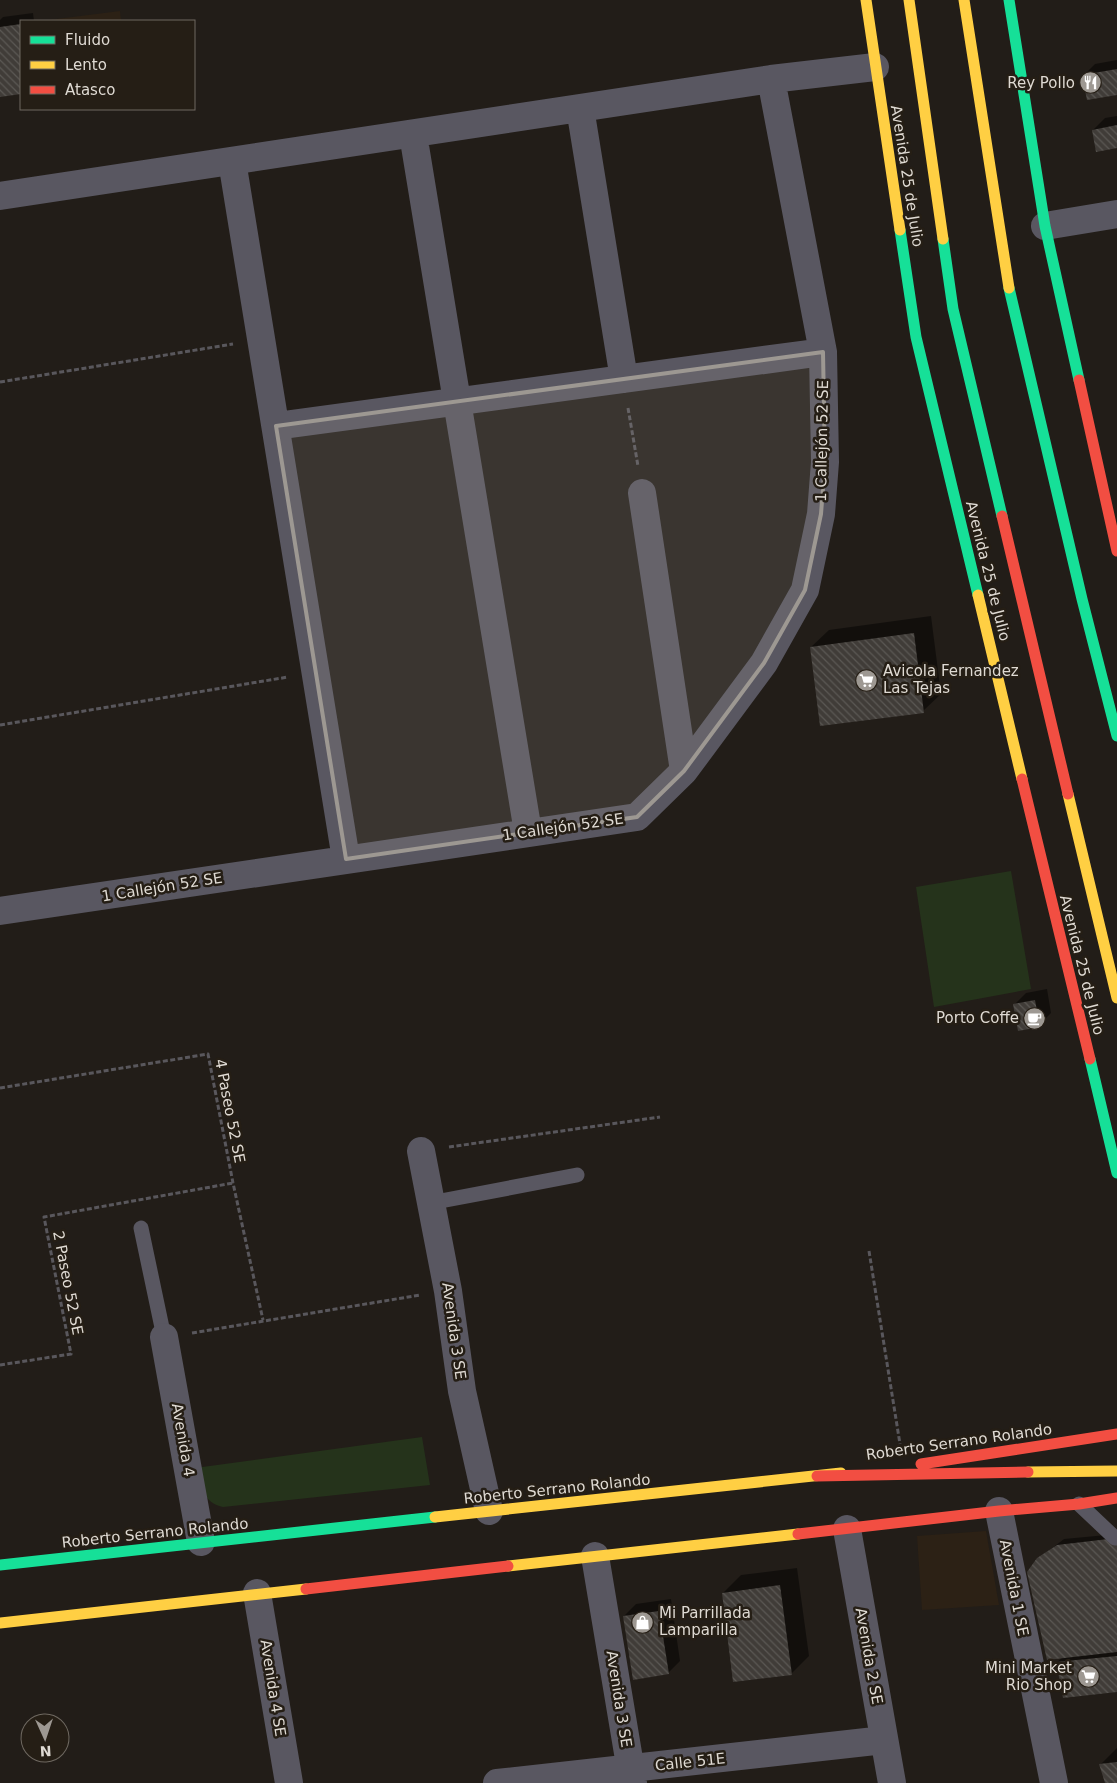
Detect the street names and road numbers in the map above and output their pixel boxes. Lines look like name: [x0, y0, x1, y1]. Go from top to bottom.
street label: Avenida 25 de Julio: [887, 104, 927, 248]
street label: 1 Callejón 52 SE: [812, 380, 832, 502]
street label: Avenida 25 de Julio: [962, 499, 1014, 643]
street label: 1 Callejón 52 SE: [501, 810, 625, 844]
street label: 1 Callejón 52 SE: [100, 869, 224, 905]
street label: Avenida 25 de Julio: [1056, 893, 1108, 1037]
street label: 4 Paseo 52 SE: [211, 1057, 249, 1165]
street label: 2 Paseo 52 SE: [49, 1229, 87, 1337]
street label: Avenida 3 SE: [438, 1281, 470, 1381]
street label: Avenida 4: [168, 1402, 198, 1478]
street label: Roberto Serrano Rolando: [865, 1420, 1053, 1464]
street label: Roberto Serrano Rolando: [463, 1470, 651, 1508]
street label: Roberto Serrano Rolando: [61, 1514, 249, 1552]
street label: Avenida 1 SE: [996, 1538, 1032, 1638]
street label: Avenida 2 SE: [852, 1606, 886, 1706]
street label: Avenida 4 SE: [256, 1638, 290, 1738]
street label: Avenida 3 SE: [602, 1649, 636, 1749]
street label: Calle 51E: [654, 1749, 726, 1775]

